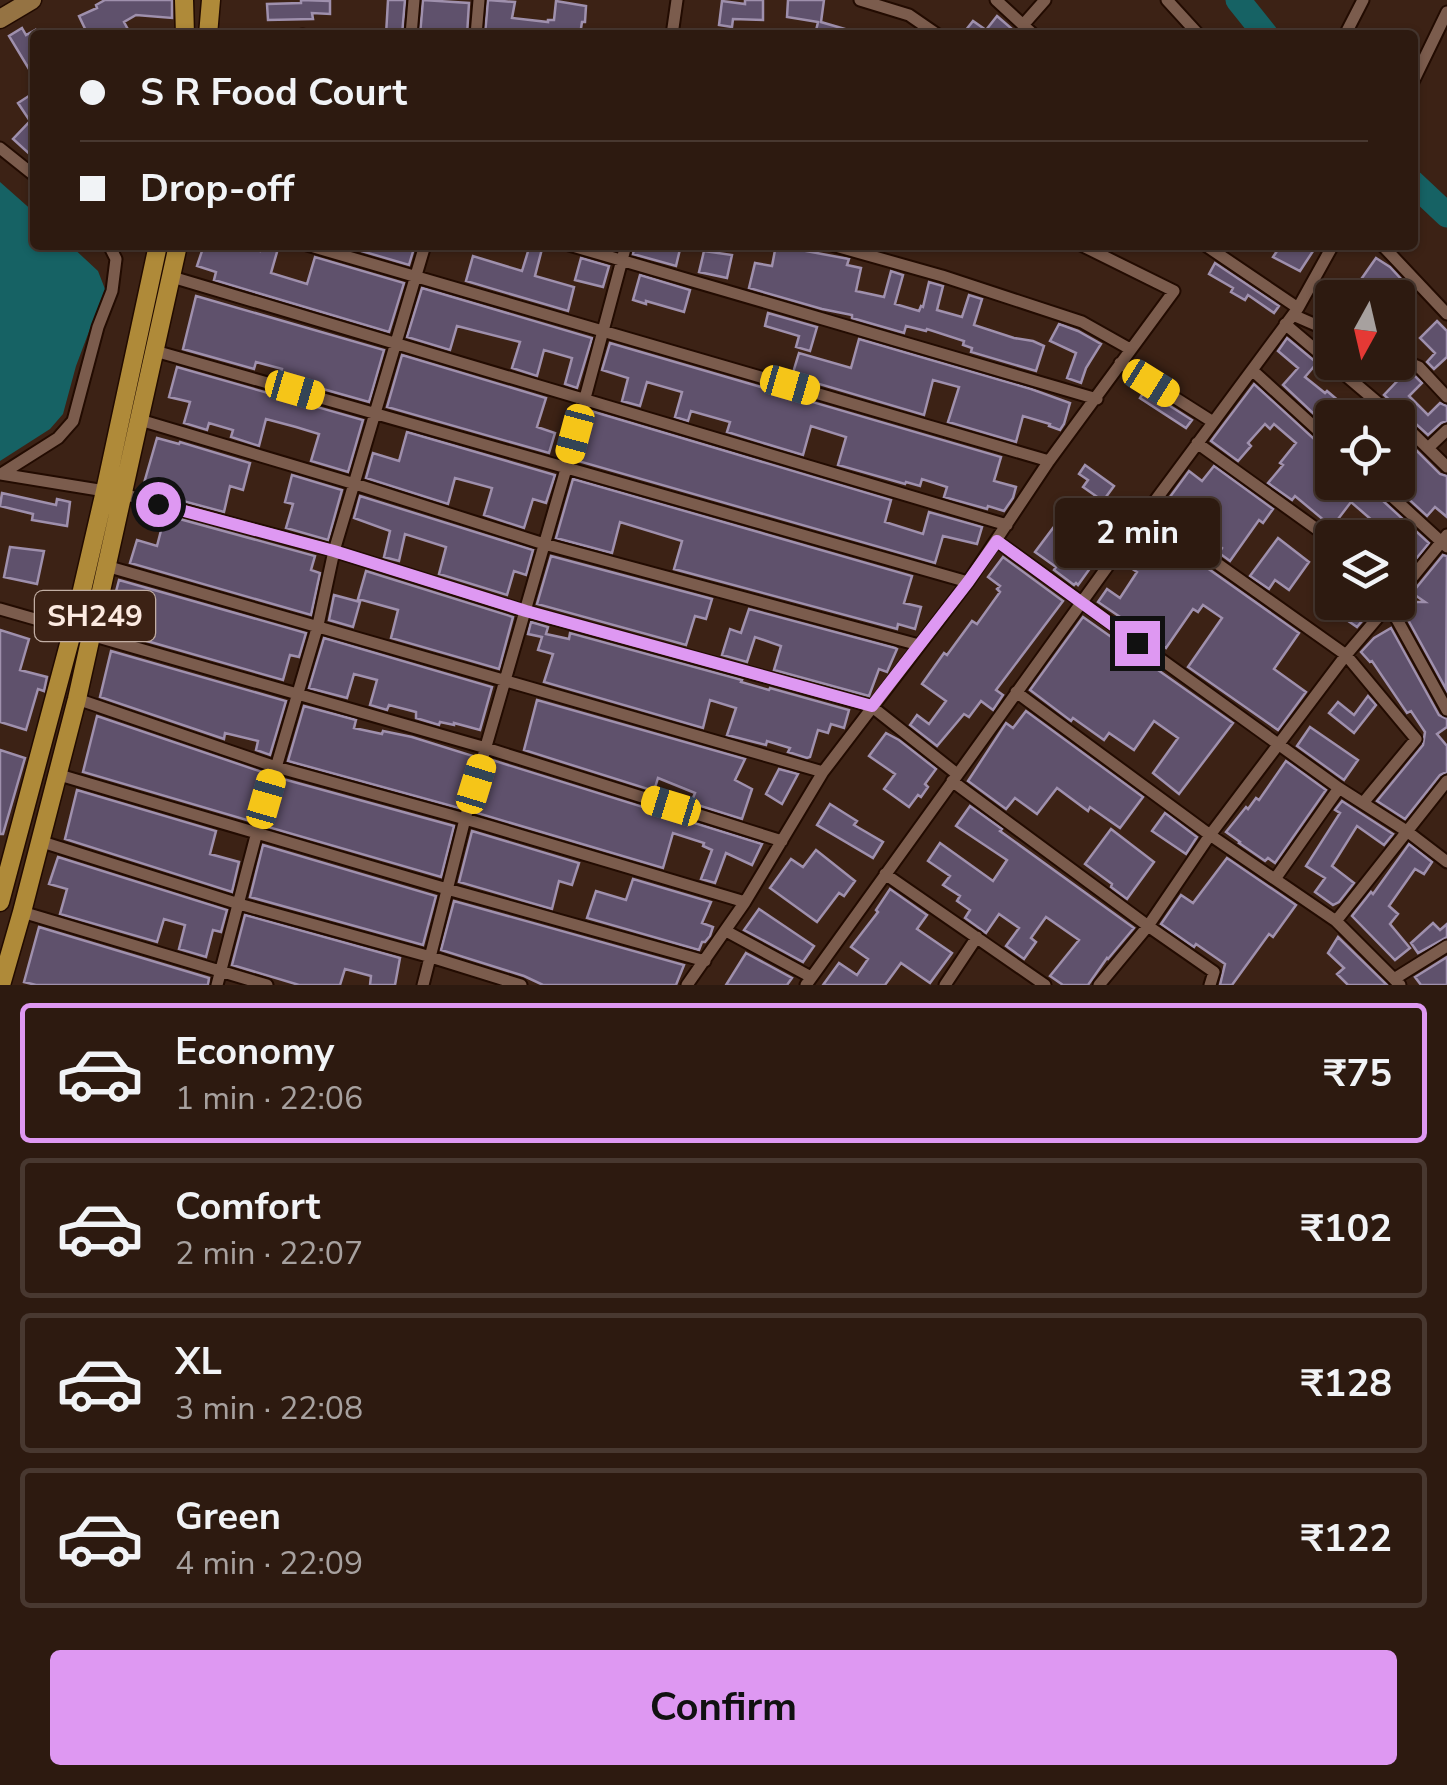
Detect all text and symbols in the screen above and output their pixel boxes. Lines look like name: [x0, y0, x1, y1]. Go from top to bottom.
text: S R Food Court: [140, 67, 407, 118]
text: Drop-off: [140, 163, 294, 214]
north arrow: [1315, 280, 1415, 380]
map controls: [1315, 280, 1415, 620]
car: [1118, 354, 1184, 412]
car: [757, 362, 823, 408]
car: [262, 367, 328, 413]
button: locate: [1315, 400, 1415, 500]
car: [553, 401, 597, 467]
route start: [136, 482, 181, 527]
callout: 2 min: [1054, 498, 1220, 568]
text: 2 min: [1096, 511, 1179, 554]
button: layers: [1315, 520, 1415, 620]
road number: SH249: [35, 591, 155, 641]
route end: [1115, 621, 1160, 666]
car: [453, 751, 499, 817]
car: [243, 766, 289, 832]
car: [638, 783, 704, 829]
text: Economy: [175, 1026, 334, 1077]
icon: car: [55, 1028, 145, 1118]
text: ₹75: [1324, 1048, 1392, 1099]
text: 1 min · 22:06: [175, 1077, 363, 1120]
text: Comfort: [175, 1181, 320, 1232]
icon: car: [55, 1183, 145, 1273]
text: ₹102: [1301, 1203, 1392, 1254]
text: 2 min · 22:07: [175, 1232, 363, 1275]
text: XL: [175, 1336, 222, 1387]
icon: car: [55, 1338, 145, 1428]
text: ₹128: [1301, 1358, 1392, 1409]
text: 3 min · 22:08: [175, 1387, 363, 1430]
text: Green: [175, 1491, 281, 1542]
icon: car: [55, 1493, 145, 1583]
text: ₹122: [1301, 1513, 1392, 1564]
text: 4 min · 22:09: [175, 1542, 363, 1585]
button: Confirm: [50, 1650, 1397, 1765]

